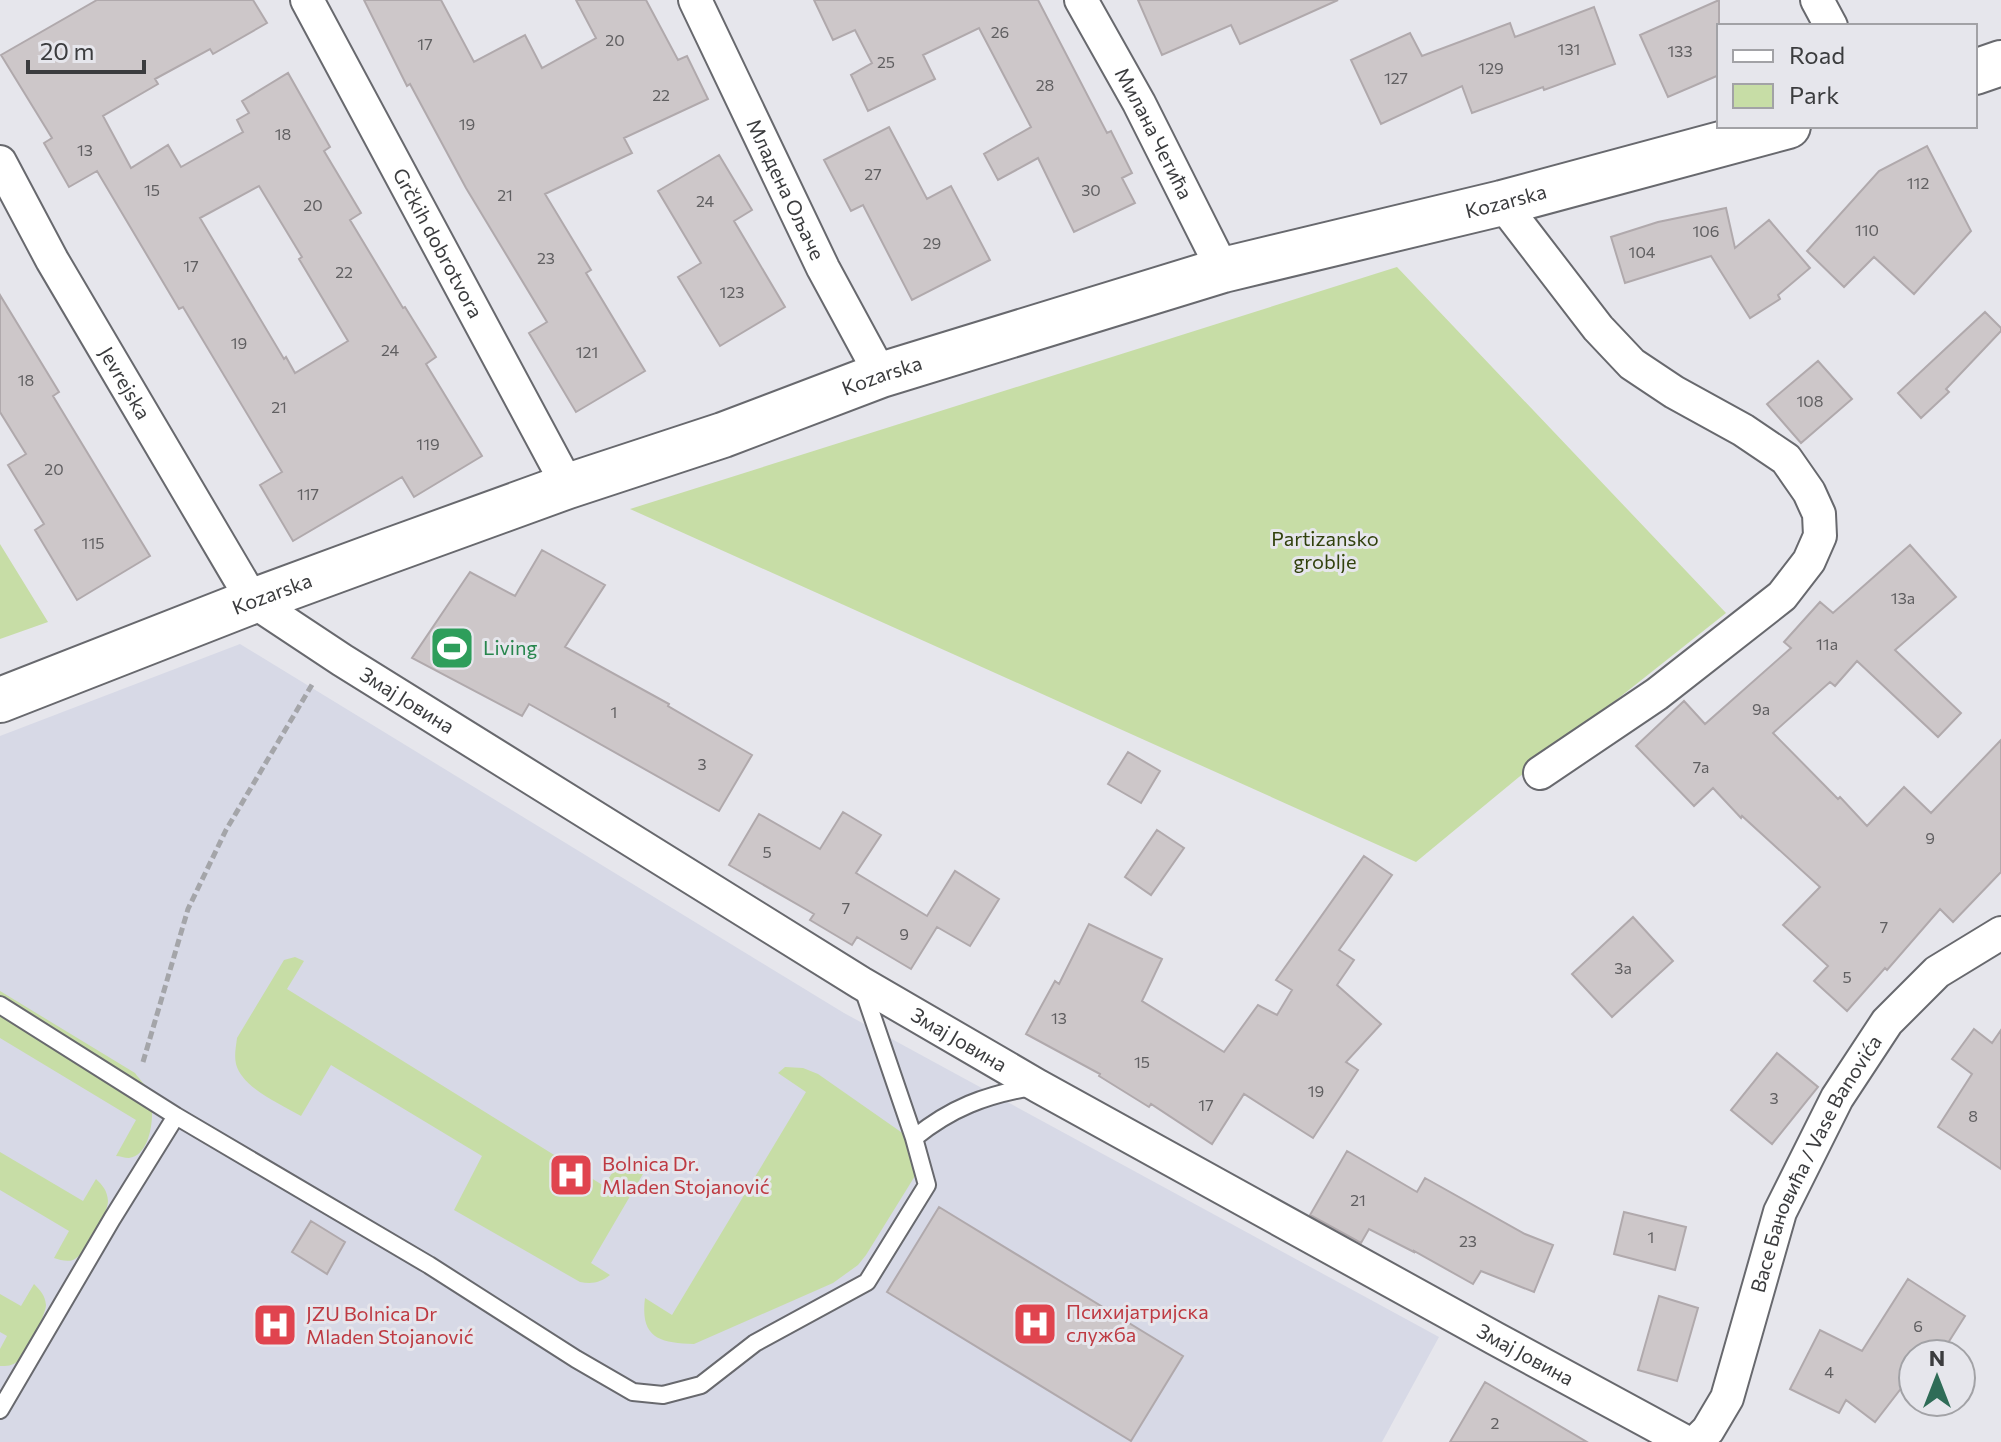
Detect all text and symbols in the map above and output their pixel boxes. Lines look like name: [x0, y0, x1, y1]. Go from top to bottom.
house number: 26: [991, 22, 1009, 41]
scale bar: [28, 24, 144, 74]
legend: [1717, 24, 1977, 128]
house number: 20: [605, 30, 625, 49]
house number: 17: [417, 34, 433, 53]
text: 20 m: [40, 36, 94, 65]
house number: 131: [1558, 39, 1580, 58]
text: Road: [1789, 40, 1845, 69]
house number: 133: [1667, 41, 1693, 60]
house number: 25: [877, 52, 895, 71]
house number: 129: [1478, 58, 1504, 77]
street label: Милана Четића: [1110, 63, 1198, 203]
house number: 127: [1384, 68, 1408, 87]
house number: 28: [1036, 75, 1054, 94]
text: Park: [1789, 80, 1839, 109]
house number: 22: [652, 85, 670, 104]
house number: 19: [459, 114, 475, 133]
street label: Младена Ољаче: [743, 115, 830, 263]
house number: 18: [275, 124, 291, 143]
house number: 13: [77, 140, 93, 159]
street label: Grčkih dobrotvora: [388, 164, 488, 322]
house number: 27: [864, 164, 882, 183]
house number: 112: [1907, 173, 1929, 192]
street label: Kozarska: [1463, 179, 1549, 222]
house number: 15: [144, 180, 160, 199]
house number: 30: [1081, 180, 1101, 199]
house number: 21: [497, 185, 513, 204]
house number: 24: [696, 191, 714, 210]
house number: 20: [303, 195, 323, 214]
house number: 110: [1855, 220, 1879, 239]
house number: 106: [1693, 221, 1720, 240]
house number: 29: [923, 233, 941, 252]
house number: 104: [1629, 242, 1656, 261]
house number: 23: [537, 248, 555, 267]
house number: 17: [183, 256, 199, 275]
house number: 22: [335, 262, 353, 281]
house number: 123: [720, 282, 744, 301]
house number: 19: [231, 333, 247, 352]
house number: 24: [381, 340, 399, 359]
street label: Jevrejska: [95, 342, 156, 423]
house number: 121: [576, 342, 598, 361]
street label: Kozarska: [838, 350, 925, 400]
house number: 18: [18, 370, 34, 389]
house number: 108: [1797, 391, 1824, 410]
house number: 21: [271, 397, 287, 416]
house number: 119: [416, 434, 440, 453]
house number: 20: [44, 459, 64, 478]
house number: 117: [297, 484, 319, 503]
park label: Partizansko groblje: [1271, 526, 1379, 573]
house number: 115: [82, 533, 104, 552]
street label: Kozarska: [228, 567, 315, 619]
house number: 13a: [1891, 588, 1915, 607]
sports icon: Living: [428, 624, 476, 672]
house number: 11a: [1816, 634, 1838, 653]
place label: Living: [483, 635, 537, 659]
street label: Змај Јовина: [356, 661, 459, 738]
house number: 9a: [1752, 699, 1770, 718]
house number: 1: [611, 702, 617, 721]
house number: 3: [697, 754, 707, 773]
house number: 7a: [1693, 757, 1709, 776]
house number: 9: [1925, 828, 1935, 847]
house number: 5: [762, 842, 772, 861]
house number: 7: [842, 898, 850, 917]
house number: 7: [1880, 917, 1888, 936]
house number: 9: [899, 924, 909, 943]
house number: 3a: [1614, 958, 1632, 977]
house number: 5: [1842, 967, 1852, 986]
street label: Змај Јовина: [907, 1002, 1011, 1076]
house number: 13: [1051, 1008, 1067, 1027]
street label: Васе Бановића / Vase Banovića: [1745, 1030, 1886, 1295]
house number: 15: [1134, 1052, 1150, 1071]
house number: 19: [1308, 1081, 1324, 1100]
house number: 3: [1769, 1088, 1779, 1107]
house number: 17: [1198, 1095, 1214, 1114]
house number: 8: [1968, 1106, 1978, 1125]
hospital icon: Bolnica Dr. Mladen Stojanović: [547, 1151, 595, 1199]
place label: Bolnica Dr. Mladen Stojanović: [602, 1151, 770, 1198]
house number: 21: [1350, 1190, 1366, 1209]
house number: 1: [1648, 1227, 1654, 1246]
house number: 23: [1459, 1231, 1477, 1250]
place label: Психијатријска служба: [1066, 1299, 1209, 1346]
hospital icon: Психијатријска служба: [1011, 1300, 1059, 1348]
hospital icon: JZU Bolnica Dr Mladen Stojanović: [251, 1301, 299, 1349]
place label: JZU Bolnica Dr Mladen Stojanović: [306, 1301, 474, 1348]
house number: 6: [1913, 1316, 1923, 1335]
street label: Змај Јовина: [1473, 1318, 1578, 1390]
north arrow: [1897, 1338, 1977, 1418]
text: N: [1929, 1344, 1945, 1371]
house number: 4: [1824, 1362, 1834, 1381]
house number: 2: [1491, 1413, 1500, 1432]

